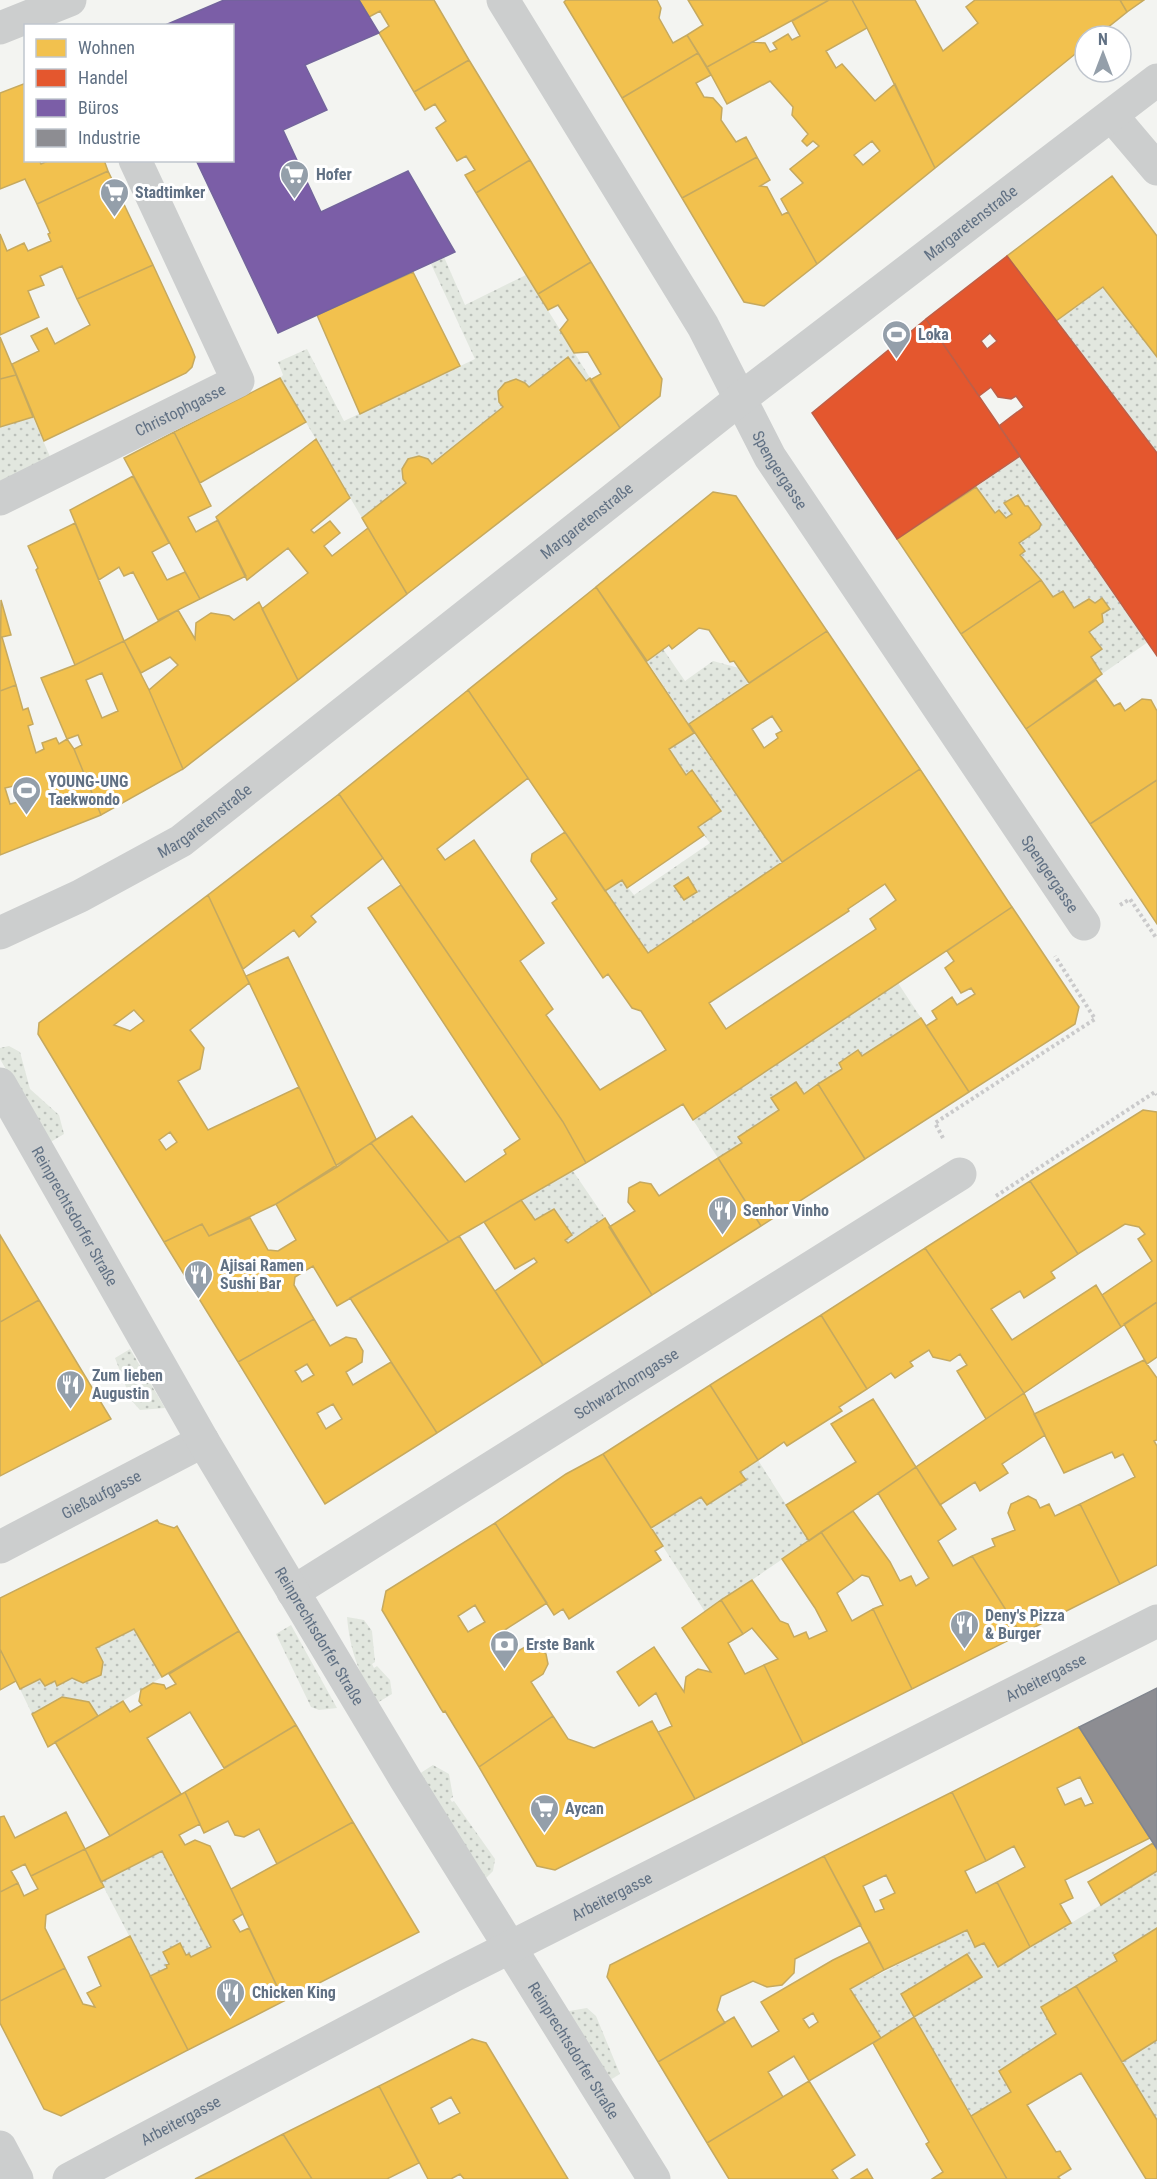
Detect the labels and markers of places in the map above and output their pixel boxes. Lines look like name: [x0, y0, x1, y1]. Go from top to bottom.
supermarket icon: Hofer: [279, 158, 311, 200]
place label: Hofer: [316, 165, 352, 184]
supermarket icon: Stadtimker: [98, 176, 130, 218]
place label: Stadtimker: [135, 183, 205, 202]
sports icon: Loka: [881, 318, 913, 360]
place label: Loka: [918, 325, 949, 344]
place label: YOUNG-UNG Taekwondo: [48, 772, 128, 809]
sports icon: YOUNG-UNG Taekwondo: [11, 774, 43, 816]
restaurant icon: Senhor Vinho: [706, 1194, 738, 1236]
place label: Senhor Vinho: [743, 1201, 829, 1220]
place label: Ajisai Ramen Sushi Bar: [220, 1256, 304, 1293]
restaurant icon: Ajisai Ramen Sushi Bar: [183, 1258, 215, 1300]
place label: Zum lieben Augustin: [92, 1366, 163, 1403]
restaurant icon: Zum lieben Augustin: [55, 1368, 87, 1410]
place label: Deny's Pizza & Burger: [985, 1606, 1065, 1643]
restaurant icon: Deny's Pizza & Burger: [948, 1608, 980, 1650]
bank icon: Erste Bank: [489, 1628, 521, 1670]
place label: Erste Bank: [526, 1635, 595, 1654]
supermarket icon: Aycan: [528, 1792, 560, 1834]
place label: Aycan: [565, 1799, 604, 1818]
restaurant icon: Chicken King: [215, 1976, 247, 2018]
place label: Chicken King: [252, 1983, 336, 2002]

